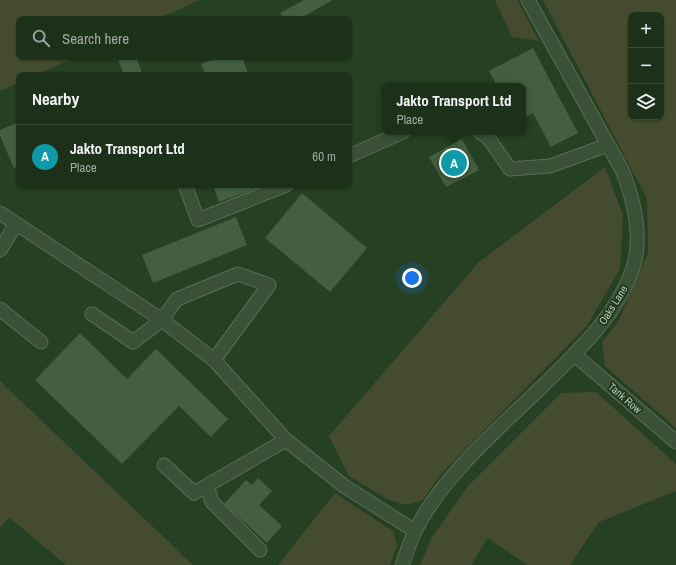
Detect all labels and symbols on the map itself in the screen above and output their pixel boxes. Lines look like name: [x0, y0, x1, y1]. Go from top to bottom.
pin: A: [441, 148, 467, 178]
your location: [402, 268, 422, 288]
street label: Oaks Lane: [596, 283, 630, 327]
street label: Tank Row: [605, 380, 645, 417]

